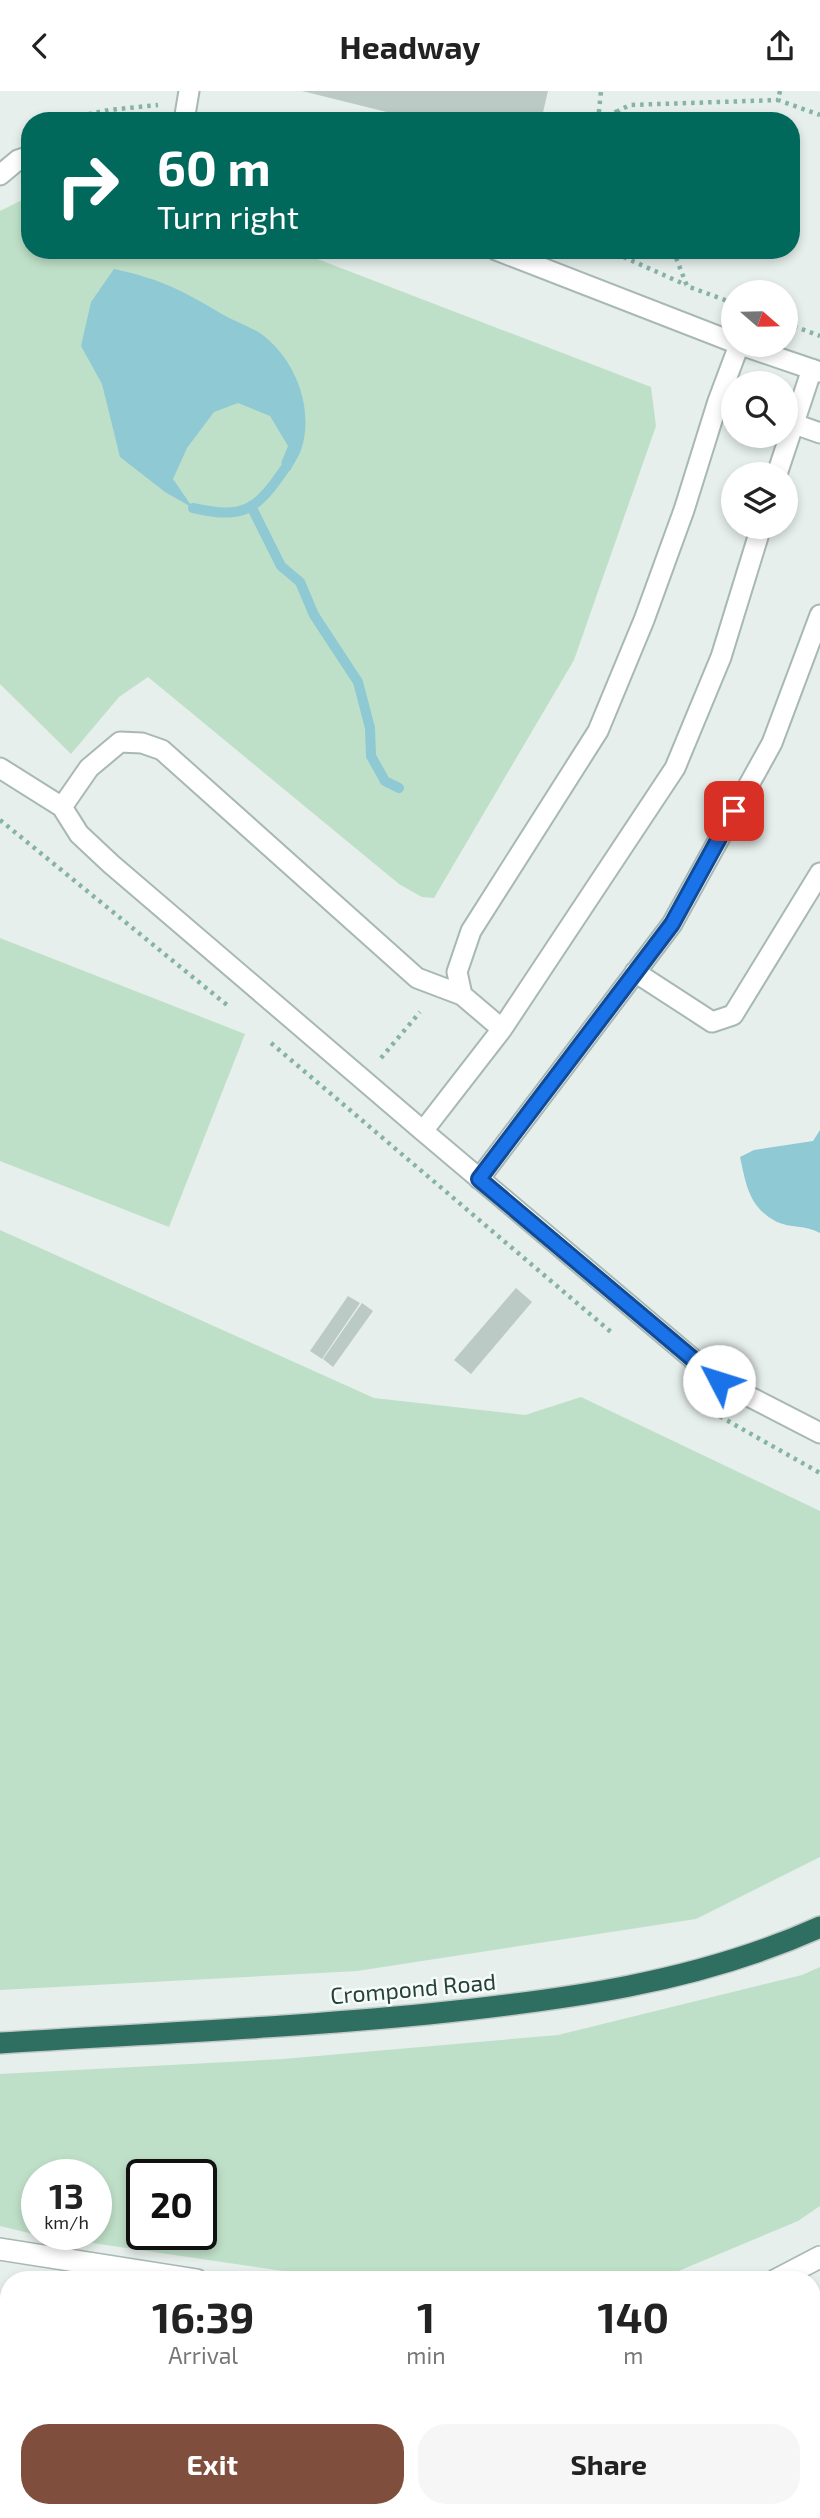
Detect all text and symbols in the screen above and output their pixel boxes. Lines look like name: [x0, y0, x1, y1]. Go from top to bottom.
icon: back: [21, 27, 59, 65]
text: Headway: [340, 27, 480, 65]
icon: share: [761, 27, 799, 65]
text: 60 m: [157, 137, 271, 196]
icon: right: [42, 140, 133, 231]
text: Turn right: [157, 197, 299, 235]
north arrow: [721, 280, 798, 357]
map controls: [721, 280, 798, 539]
button: search: [721, 371, 798, 448]
button: layers: [721, 462, 798, 539]
pin: [704, 781, 764, 841]
icon: arrive: [715, 792, 753, 830]
position arrow: [682, 1344, 756, 1418]
street label: Crompond Road: [329, 1967, 497, 2009]
speed limit sign: 20: [126, 2159, 217, 2250]
text: 13: [49, 2174, 84, 2216]
text: km/h: [44, 2211, 89, 2233]
text: 16:39: [152, 2291, 254, 2341]
text: 1: [417, 2291, 435, 2341]
text: 140: [598, 2291, 669, 2341]
text: Arrival: [168, 2341, 238, 2369]
text: min: [406, 2341, 446, 2369]
text: m: [623, 2341, 643, 2369]
button: Exit: [21, 2424, 404, 2504]
button: Share: [418, 2424, 800, 2504]

